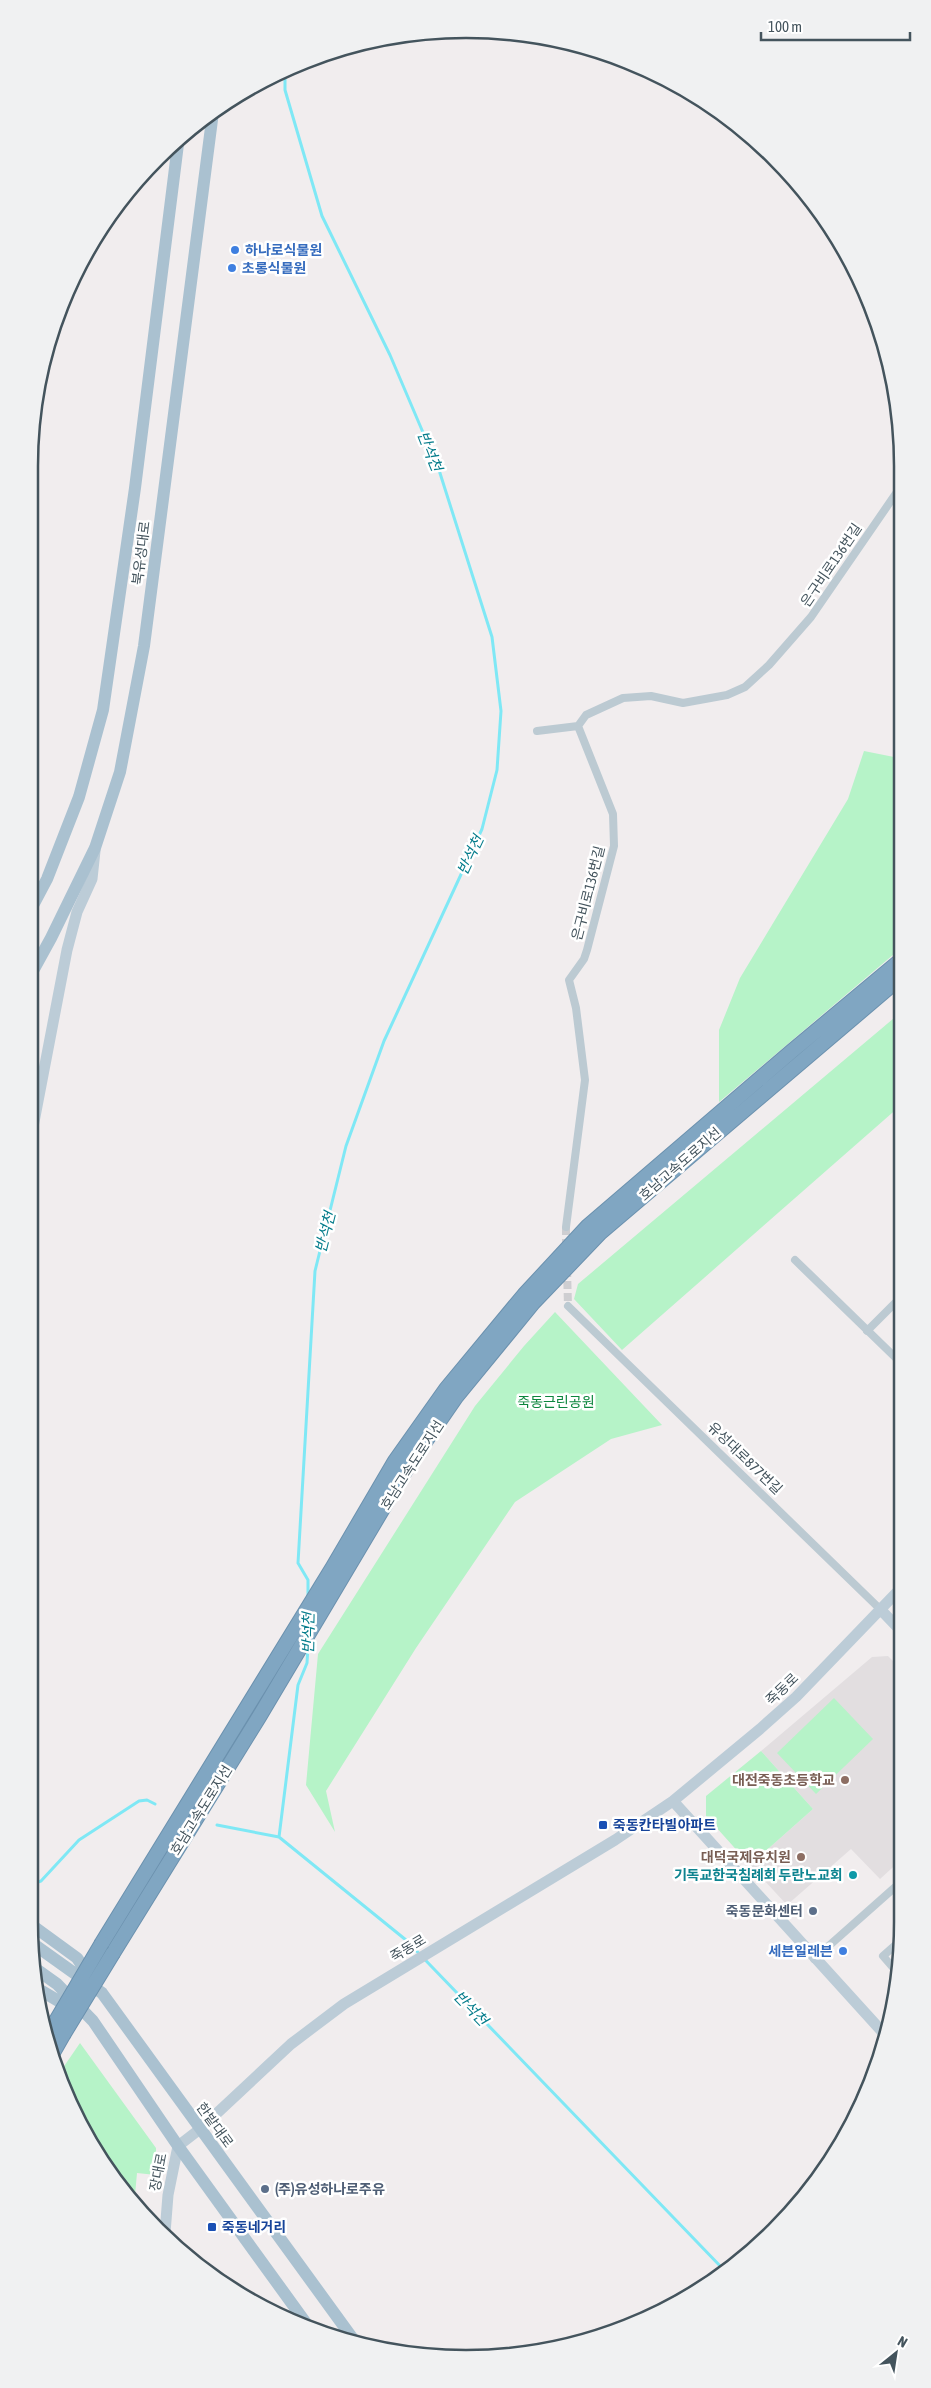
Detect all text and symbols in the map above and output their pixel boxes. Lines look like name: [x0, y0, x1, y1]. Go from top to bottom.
scale bar: [761, 10, 910, 42]
text: 100 m: [768, 18, 802, 35]
place label: 하나로식물원: [245, 242, 322, 258]
marker: 하나로식물원: [229, 244, 241, 256]
place label: 초롱식물원: [242, 260, 306, 276]
marker: 초롱식물원: [226, 262, 238, 274]
water label: 반석천: [414, 429, 446, 475]
street label: 북유성대로: [129, 520, 153, 586]
street label: 은구비로136번길: [797, 520, 865, 610]
water label: 반석천: [454, 831, 487, 877]
street label: 은구비로136번길: [569, 844, 607, 942]
street label: 호남고속도로지선: [636, 1124, 724, 1204]
water label: 반석천: [312, 1208, 339, 1254]
park label: 죽동근린공원: [517, 1394, 595, 1410]
street label: 호남고속도로지선: [377, 1417, 447, 1513]
street label: 유성대로877번길: [705, 1419, 785, 1497]
water label: 반석천: [299, 1610, 317, 1654]
street label: 죽동로: [763, 1670, 802, 1708]
street label: 호남고속도로지선: [167, 1762, 235, 1858]
place label: 대전죽동초등학교: [732, 1772, 835, 1788]
marker: 대전죽동초등학교: [839, 1774, 851, 1786]
place label: 죽동칸타빌아파트: [613, 1817, 716, 1833]
marker: 죽동칸타빌아파트: [597, 1819, 609, 1831]
place label: 대덕국제유치원: [701, 1849, 791, 1865]
marker: 대덕국제유치원: [795, 1851, 807, 1863]
place label: 기독교한국침례회 두란노교회: [674, 1867, 843, 1883]
marker: 기독교한국침례회 두란노교회: [847, 1869, 859, 1881]
place label: 죽동문화센터: [726, 1903, 803, 1919]
marker: 죽동문화센터: [807, 1905, 819, 1917]
street label: 죽동로: [387, 1931, 429, 1965]
place label: 세븐일레븐: [769, 1943, 833, 1959]
marker: 세븐일레븐: [837, 1945, 849, 1957]
water label: 반석천: [451, 1987, 493, 2030]
street label: 한밭대로: [193, 2099, 237, 2151]
street label: 장대로: [146, 2151, 170, 2192]
place label: (주)유성하나로주유: [275, 2181, 385, 2197]
marker: (주)유성하나로주유: [259, 2183, 271, 2195]
place label: 죽동네거리: [222, 2219, 286, 2235]
marker: 죽동네거리: [206, 2221, 218, 2233]
north arrow: [871, 2328, 921, 2378]
text: N: [895, 2333, 910, 2351]

